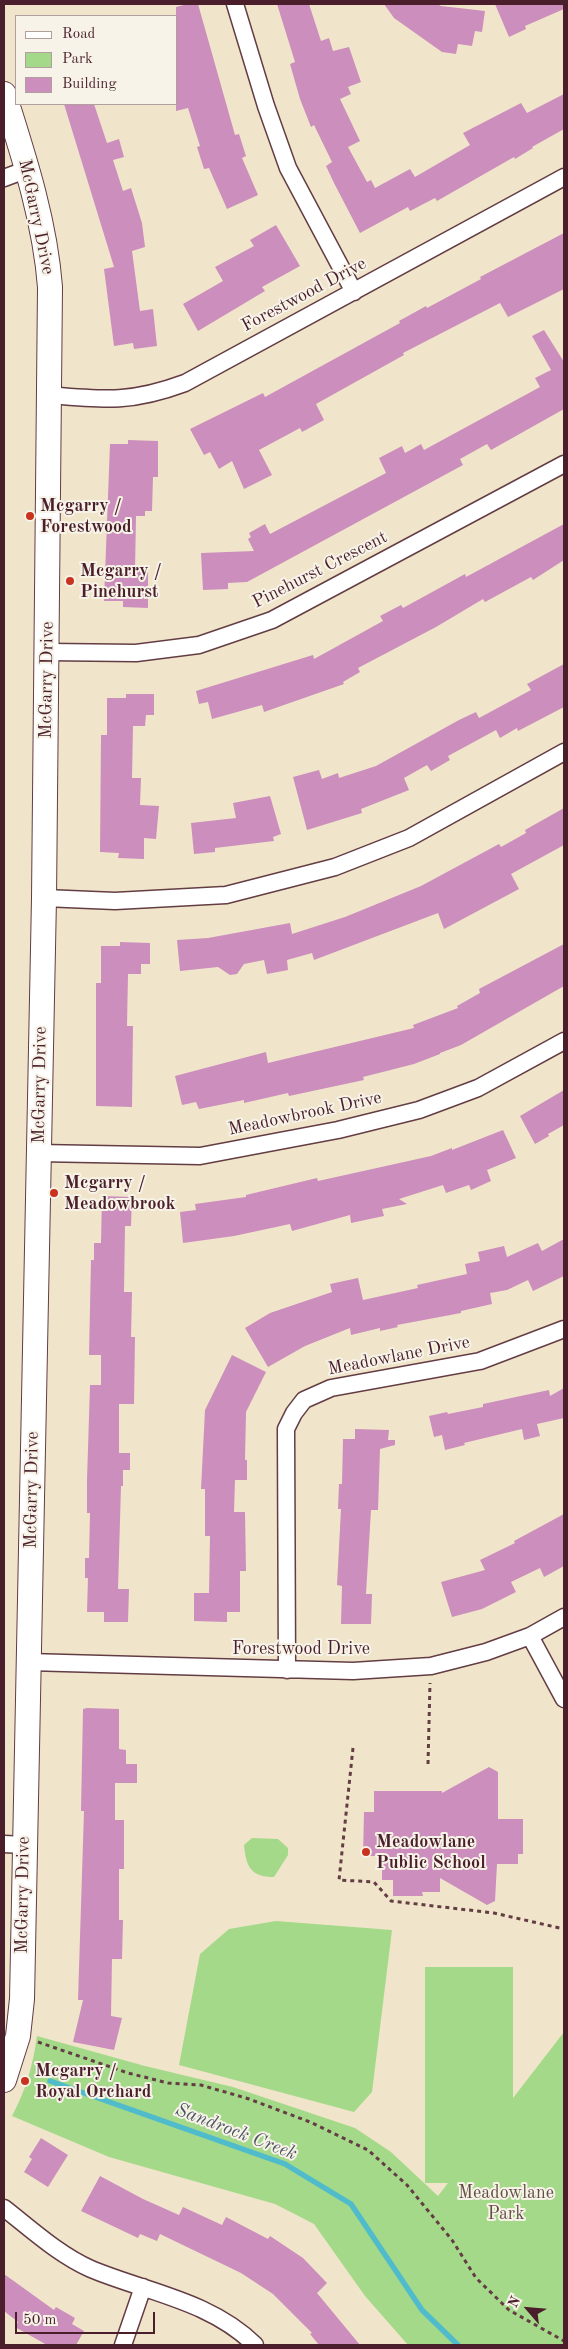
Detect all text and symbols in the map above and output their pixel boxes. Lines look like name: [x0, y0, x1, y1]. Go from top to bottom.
legend: [15, 15, 178, 105]
text: Road: [62, 27, 95, 42]
text: Park: [62, 52, 93, 67]
text: Building: [62, 77, 117, 92]
street label: McGarry Drive: [13, 157, 59, 277]
street label: Forestwood Drive: [238, 253, 370, 337]
place label: Mcgarry / Forestwood: [40, 495, 132, 538]
marker: Mcgarry / Forestwood: [24, 510, 36, 522]
street label: Pinehurst Crescent: [249, 527, 391, 613]
place label: Mcgarry / Pinehurst: [80, 560, 162, 602]
marker: Mcgarry / Pinehurst: [64, 575, 76, 587]
street label: McGarry Drive: [35, 621, 59, 739]
street label: McGarry Drive: [28, 1026, 52, 1144]
street label: Meadowbrook Drive: [226, 1087, 384, 1141]
place label: Mcgarry / Meadowbrook: [64, 1172, 176, 1214]
marker: Mcgarry / Meadowbrook: [48, 1187, 60, 1199]
street label: Meadowlane Drive: [326, 1332, 472, 1380]
street label: McGarry Drive: [20, 1431, 44, 1549]
street label: Forestwood Drive: [232, 1638, 370, 1660]
place label: Meadowlane Public School: [376, 1831, 486, 1874]
street label: McGarry Drive: [11, 1836, 35, 1954]
marker: Meadowlane Public School: [360, 1846, 372, 1858]
place label: Mcgarry / Royal Orchard: [35, 2060, 151, 2102]
marker: Mcgarry / Royal Orchard: [19, 2075, 31, 2087]
water label: Sandrock Creek: [172, 2098, 300, 2166]
park label: Meadowlane Park: [458, 2182, 554, 2224]
north arrow: [503, 2284, 553, 2334]
text: N: [506, 2294, 523, 2310]
scale bar: [18, 2302, 158, 2334]
text: 50 m: [23, 2313, 57, 2328]

